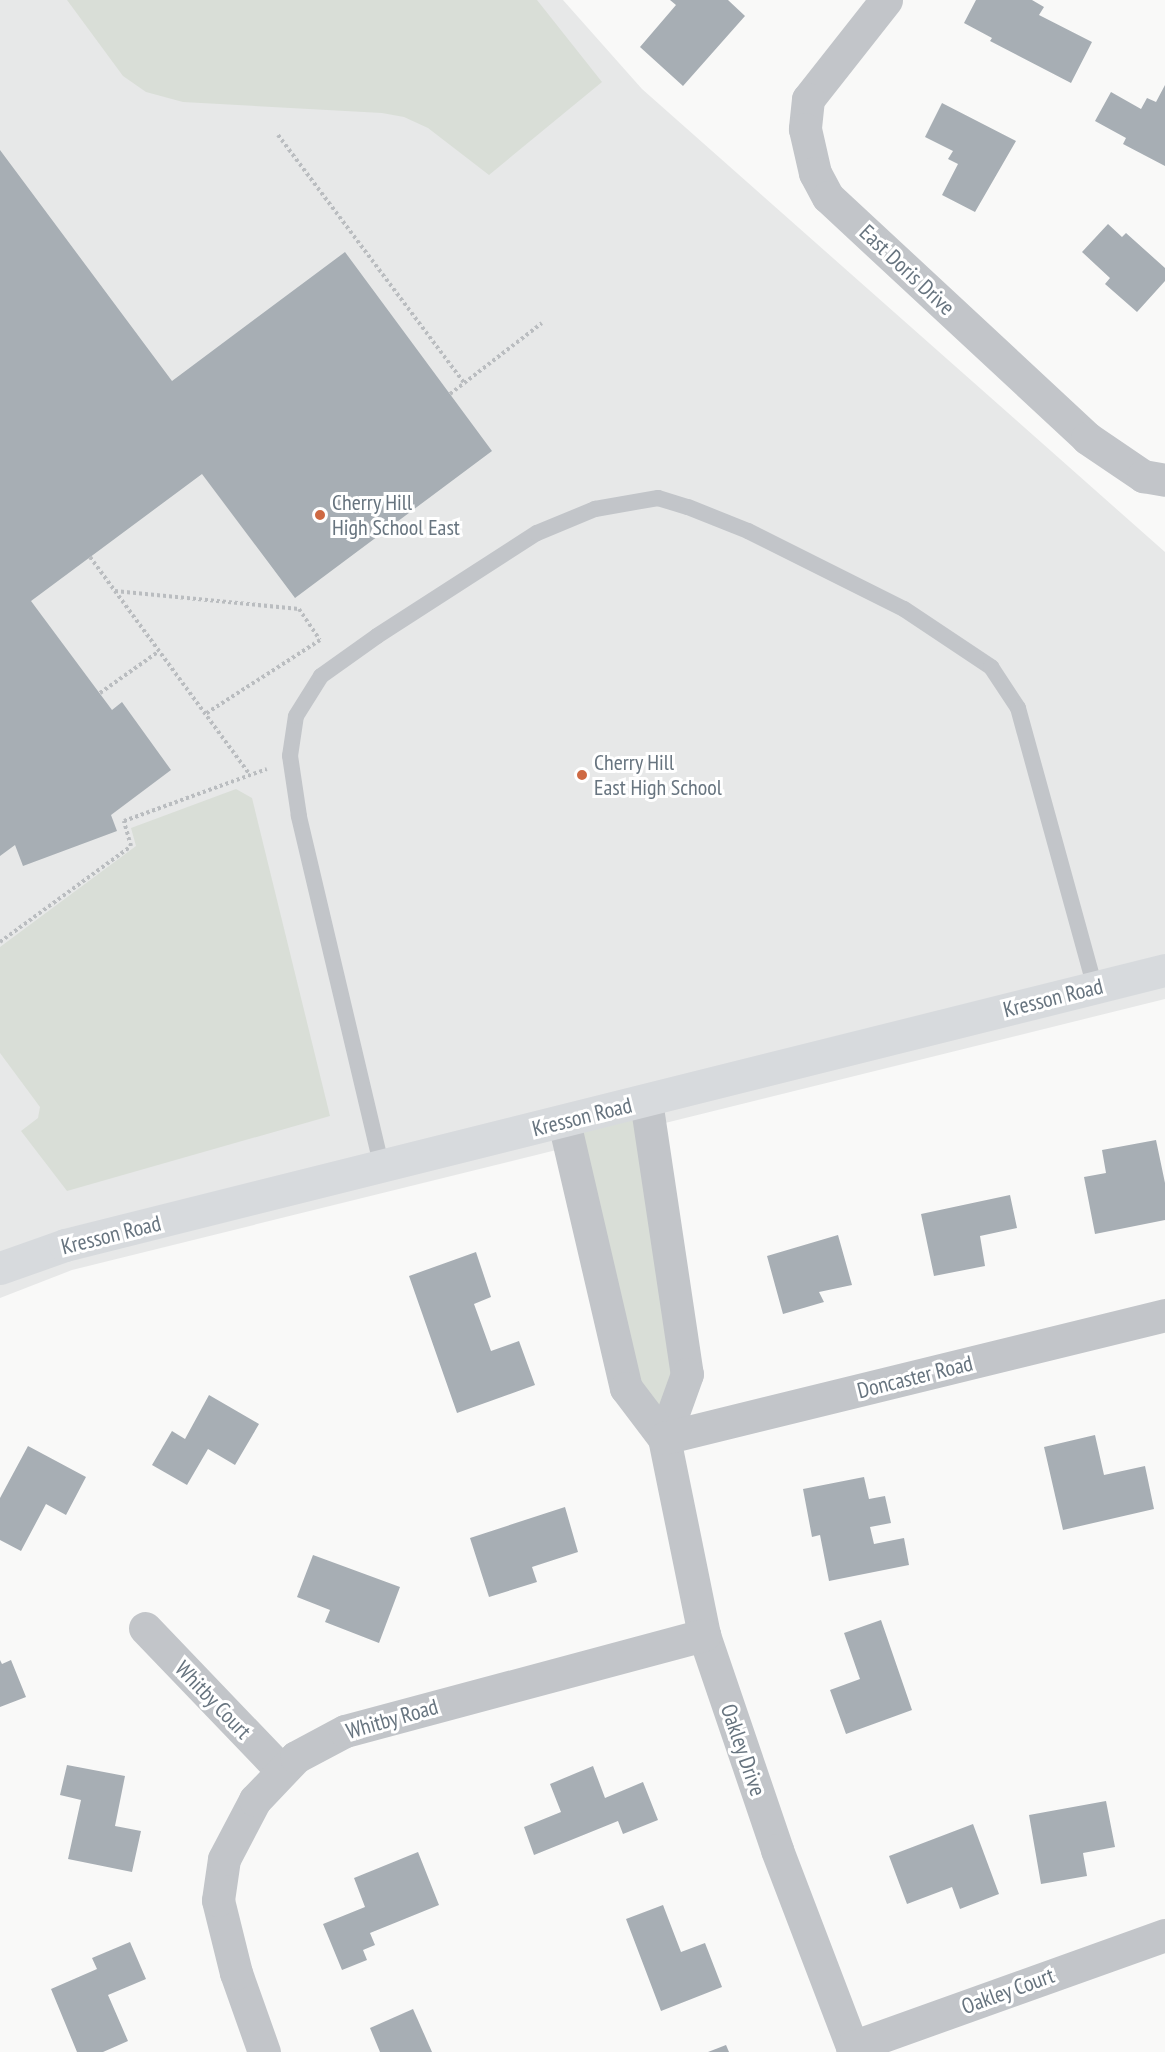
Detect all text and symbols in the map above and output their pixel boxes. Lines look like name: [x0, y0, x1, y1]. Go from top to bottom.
street label: East Doris Drive: [854, 219, 960, 321]
place label: Cherry Hill High School East: [332, 489, 460, 540]
marker: Cherry Hill High School East: [313, 508, 327, 522]
place label: Cherry Hill East High School: [594, 749, 722, 800]
marker: Cherry Hill East High School: [575, 768, 589, 782]
street label: Kresson Road: [1000, 973, 1106, 1023]
street label: Kresson Road: [529, 1092, 635, 1142]
street label: Kresson Road: [58, 1210, 164, 1260]
street label: Doncaster Road: [855, 1350, 975, 1404]
street label: Whitby Court: [169, 1655, 257, 1745]
street label: Whitby Road: [343, 1693, 441, 1745]
street label: Oakley Drive: [715, 1700, 771, 1800]
street label: Oakley Court: [958, 1962, 1058, 2020]

